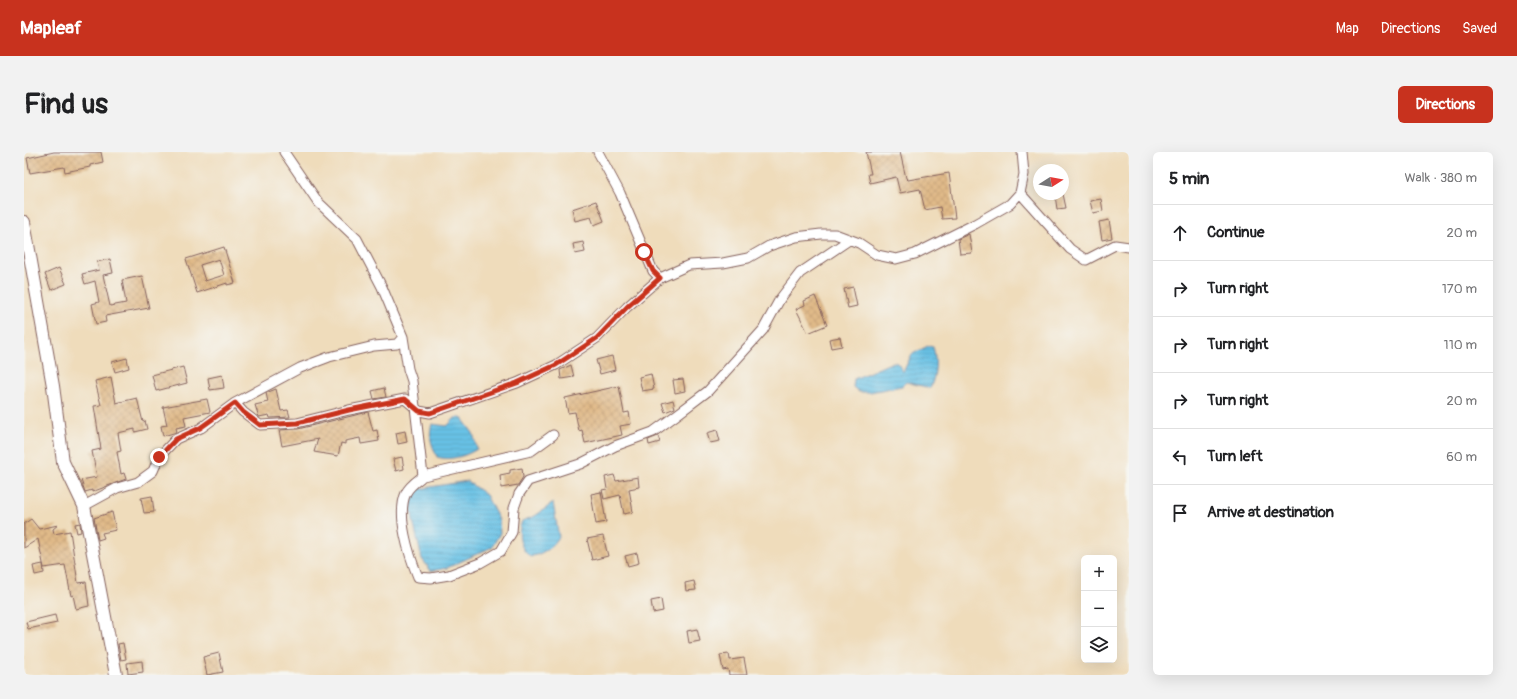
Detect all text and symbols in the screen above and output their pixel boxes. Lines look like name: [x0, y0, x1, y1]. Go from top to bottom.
text: Mapleaf: [20, 16, 82, 40]
text: Map: [1336, 20, 1359, 37]
text: Directions: [1381, 20, 1440, 37]
text: Saved: [1462, 20, 1497, 37]
button: Directions: [1398, 86, 1493, 123]
text: Find us: [24, 87, 108, 122]
north arrow: [1033, 164, 1069, 200]
text: 5 min: [1169, 168, 1209, 189]
text: Walk · 380 m: [1404, 170, 1477, 186]
icon: ahead: [1169, 222, 1191, 244]
text: Continue: [1207, 223, 1265, 242]
text: 20 m: [1446, 225, 1477, 241]
route start: [635, 243, 653, 261]
icon: right: [1169, 278, 1191, 300]
text: Turn right: [1207, 279, 1268, 298]
text: 170 m: [1442, 281, 1477, 297]
icon: right: [1169, 334, 1191, 356]
text: Turn right: [1207, 335, 1268, 354]
text: 110 m: [1444, 337, 1477, 353]
icon: right: [1169, 390, 1191, 412]
text: Turn right: [1207, 391, 1268, 410]
text: 20 m: [1446, 393, 1477, 409]
icon: left: [1169, 446, 1191, 468]
text: Turn left: [1207, 447, 1263, 466]
route end: [150, 448, 168, 466]
text: 60 m: [1446, 449, 1477, 465]
icon: arrive: [1169, 502, 1191, 524]
text: Arrive at destination: [1207, 503, 1334, 522]
map controls: [1081, 555, 1117, 663]
button: +: [1081, 555, 1117, 591]
button: −: [1081, 591, 1117, 627]
button: layers: [1081, 627, 1117, 663]

